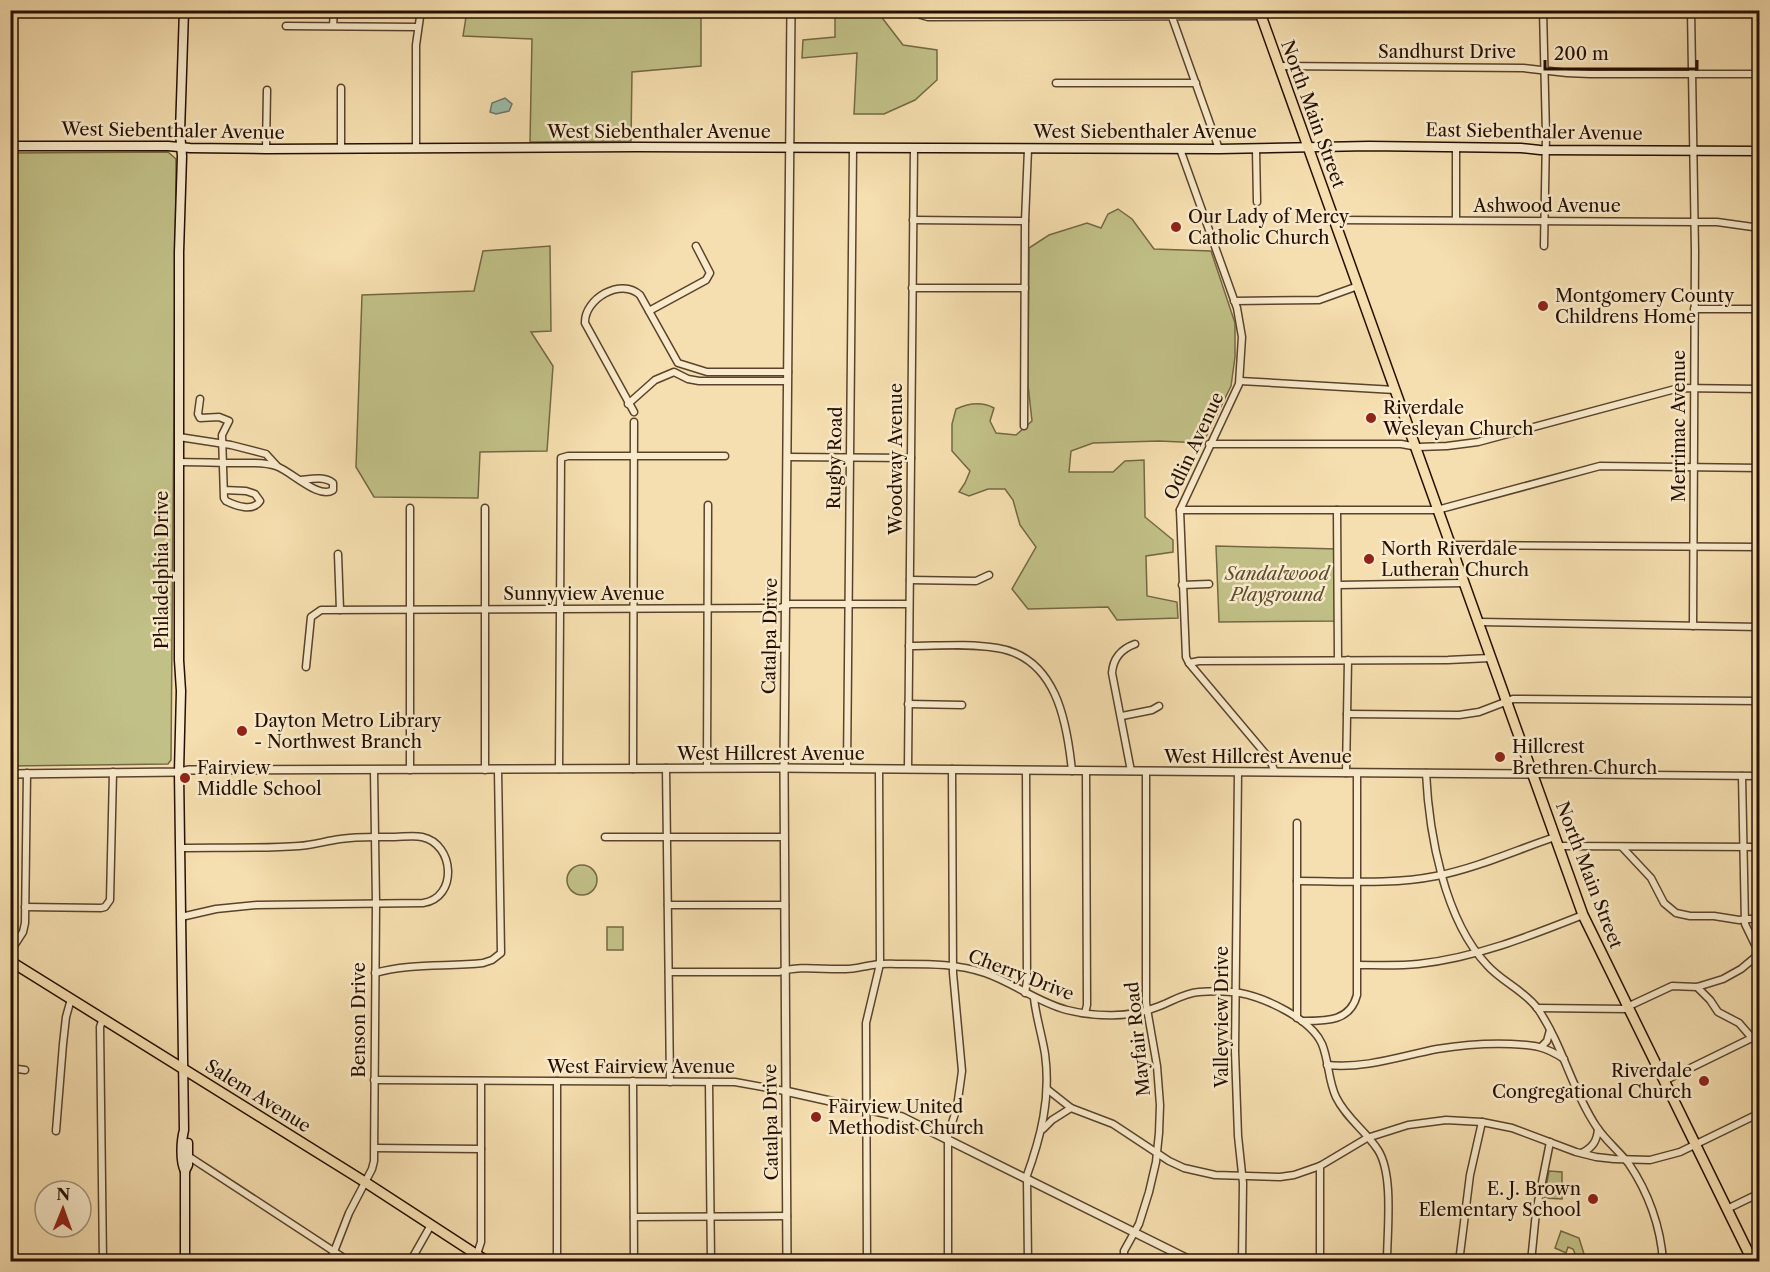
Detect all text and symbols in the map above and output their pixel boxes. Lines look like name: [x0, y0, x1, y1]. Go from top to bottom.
scale bar: [1545, 33, 1696, 71]
street label: North Main Street: [1276, 37, 1350, 191]
street label: Sandhurst Drive: [1378, 41, 1516, 63]
text: 200 m: [1554, 43, 1609, 65]
street label: West Siebenthaler Avenue: [60, 118, 285, 144]
street label: East Siebenthaler Avenue: [1425, 119, 1643, 145]
street label: West Siebenthaler Avenue: [546, 121, 771, 143]
street label: West Siebenthaler Avenue: [1032, 121, 1257, 143]
street label: Ashwood Avenue: [1472, 195, 1621, 217]
place label: Our Lady of Mercy Catholic Church: [1188, 206, 1350, 249]
marker: Our Lady of Mercy Catholic Church: [1169, 220, 1183, 234]
place label: Montgomery County Childrens Home: [1555, 285, 1735, 328]
marker: Montgomery County Childrens Home: [1536, 299, 1550, 313]
street label: Merrimac Avenue: [1668, 350, 1690, 502]
street label: Woodway Avenue: [885, 383, 907, 536]
street label: Odlin Avenue: [1160, 389, 1228, 503]
place label: Riverdale Wesleyan Church: [1382, 397, 1534, 440]
street label: Rugby Road: [823, 406, 847, 510]
marker: Riverdale Wesleyan Church: [1364, 411, 1378, 425]
street label: Philadelphia Drive: [151, 491, 173, 649]
place label: North Riverdale Lutheran Church: [1381, 538, 1529, 581]
marker: North Riverdale Lutheran Church: [1362, 552, 1376, 566]
park label: Sandalwood Playground: [1224, 563, 1331, 606]
street label: Catalpa Drive: [758, 578, 782, 694]
street label: Sunnyview Avenue: [503, 583, 665, 605]
place label: Dayton Metro Library - Northwest Branch: [254, 710, 442, 753]
marker: Dayton Metro Library - Northwest Branch: [235, 724, 249, 738]
place label: Hillcrest Brethren Church: [1512, 736, 1657, 779]
street label: West Hillcrest Avenue: [676, 743, 865, 765]
street label: West Hillcrest Avenue: [1163, 746, 1352, 768]
marker: Hillcrest Brethren Church: [1493, 750, 1507, 764]
place label: Fairview Middle School: [197, 757, 322, 800]
marker: Fairview Middle School: [178, 771, 192, 785]
street label: North Main Street: [1551, 798, 1627, 952]
street label: Cherry Drive: [965, 945, 1077, 1005]
street label: Valleyview Drive: [1211, 946, 1233, 1089]
street label: Benson Drive: [348, 962, 370, 1078]
street label: Mayfair Road: [1121, 981, 1155, 1097]
street label: Salem Avenue: [201, 1055, 315, 1137]
street label: West Fairview Avenue: [546, 1056, 735, 1078]
place label: Riverdale Congregational Church: [1492, 1060, 1692, 1103]
street label: Catalpa Drive: [759, 1064, 783, 1180]
marker: Riverdale Congregational Church: [1697, 1074, 1711, 1088]
place label: Fairview United Methodist Church: [828, 1096, 984, 1139]
marker: Fairview United Methodist Church: [809, 1110, 823, 1124]
place label: E. J. Brown Elementary School: [1418, 1178, 1581, 1221]
north arrow: [33, 1179, 93, 1239]
text: N: [56, 1184, 70, 1204]
marker: E. J. Brown Elementary School: [1586, 1192, 1600, 1206]

